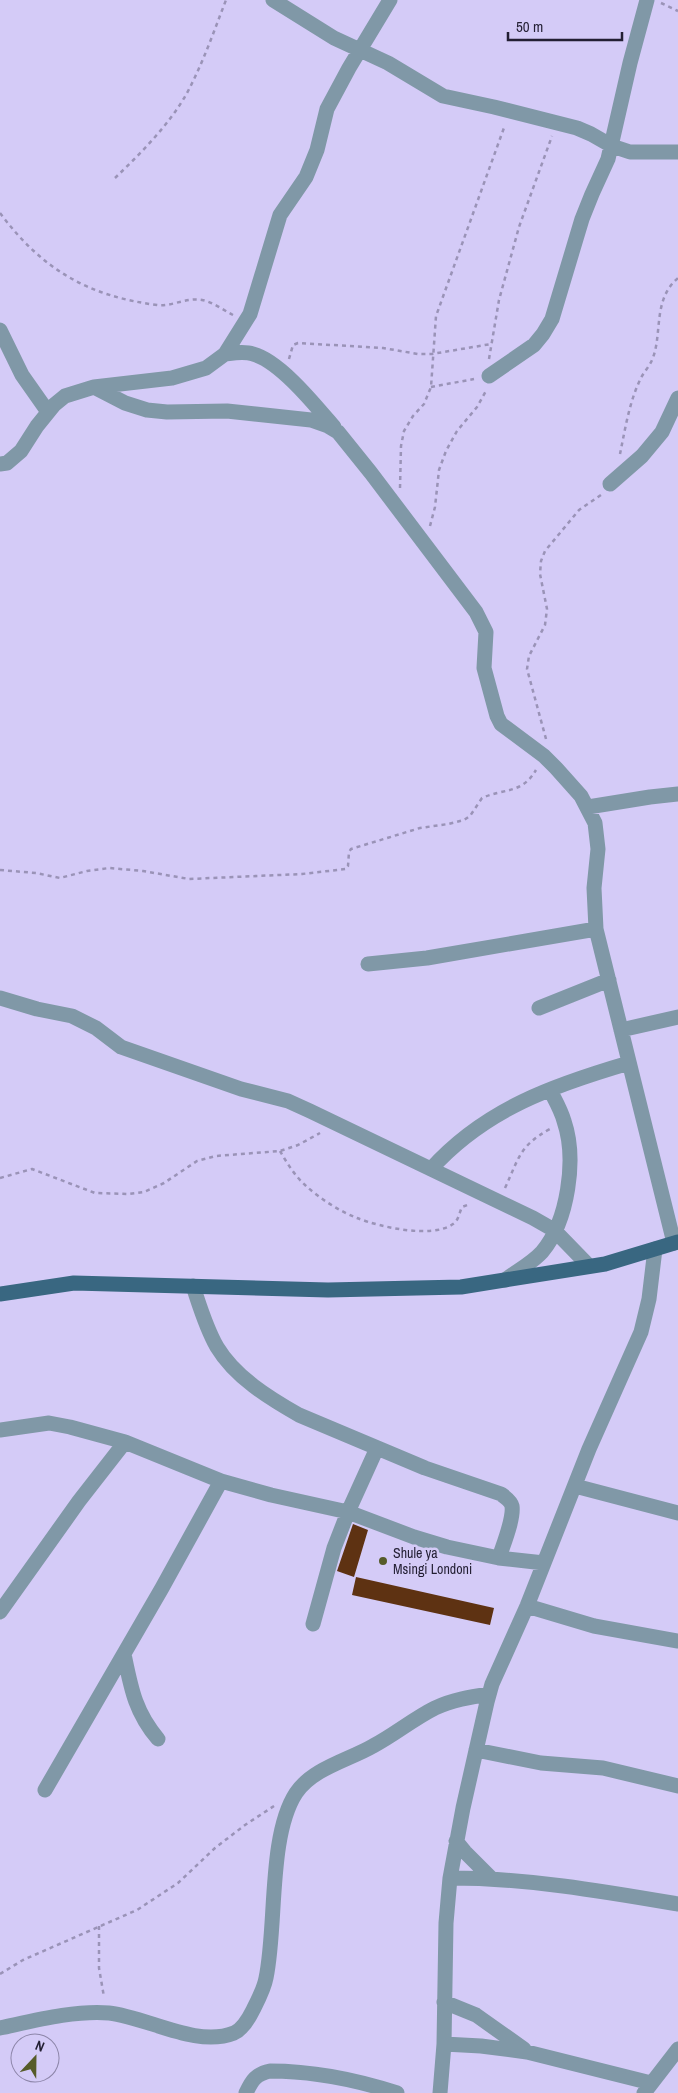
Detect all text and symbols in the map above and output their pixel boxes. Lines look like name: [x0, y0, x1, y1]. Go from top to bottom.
scale bar: [508, 10, 622, 42]
text: 50 m: [516, 16, 543, 37]
place label: Shule ya Msingi Londoni: [393, 1544, 472, 1578]
marker: Shule ya Msingi Londoni: [377, 1555, 389, 1567]
north arrow: [10, 2033, 60, 2083]
text: N: [33, 2036, 47, 2056]

